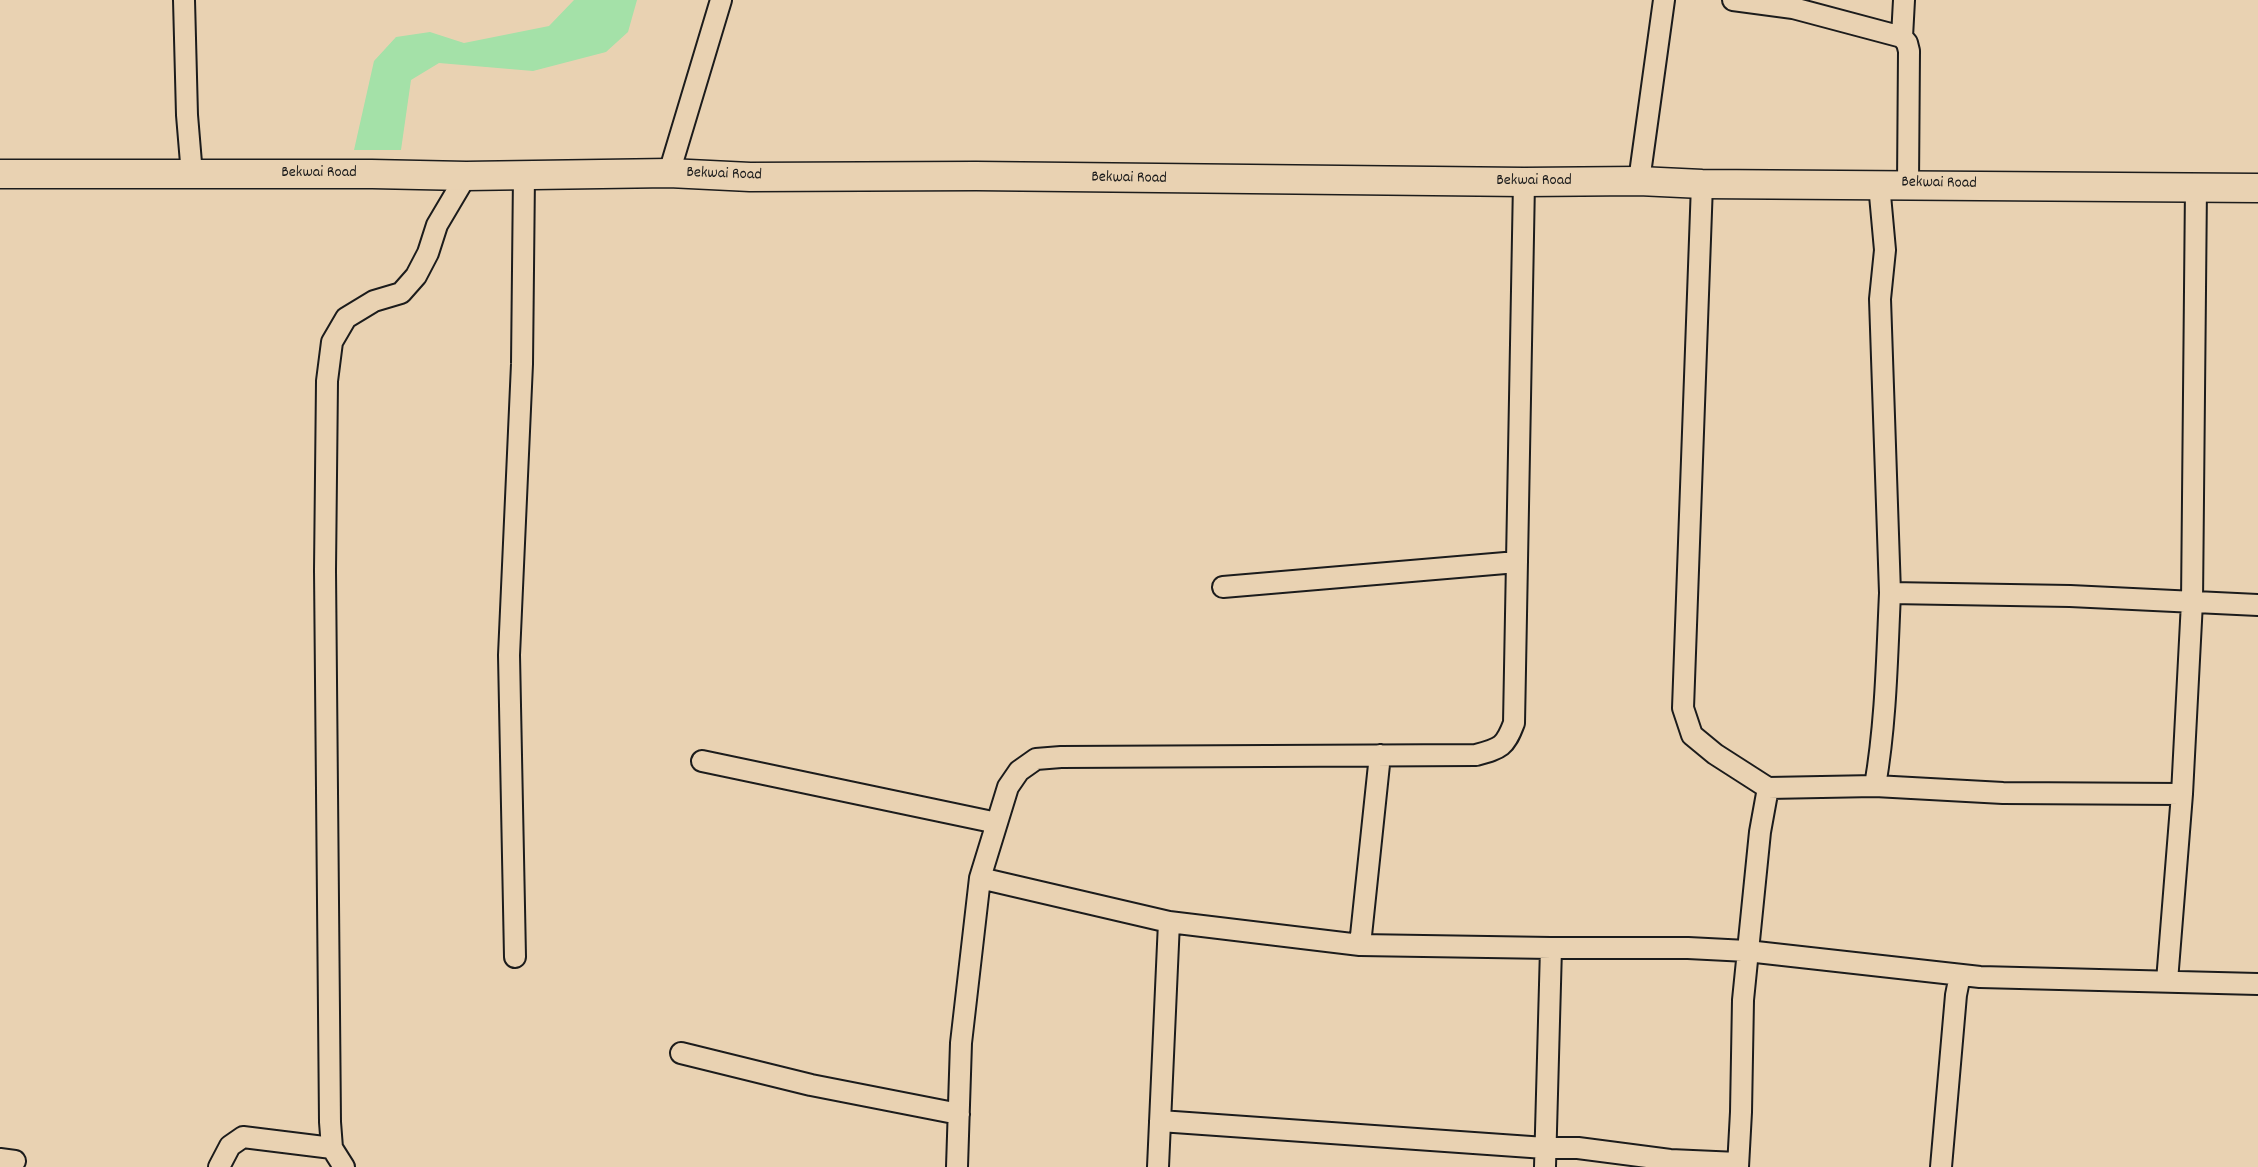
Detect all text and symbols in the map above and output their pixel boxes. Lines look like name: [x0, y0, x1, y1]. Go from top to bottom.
street label: Bekwai Road: [281, 164, 357, 184]
street label: Bekwai Road: [686, 164, 762, 186]
street label: Bekwai Road: [1091, 169, 1167, 189]
street label: Bekwai Road: [1496, 172, 1572, 192]
street label: Bekwai Road: [1901, 174, 1977, 194]

